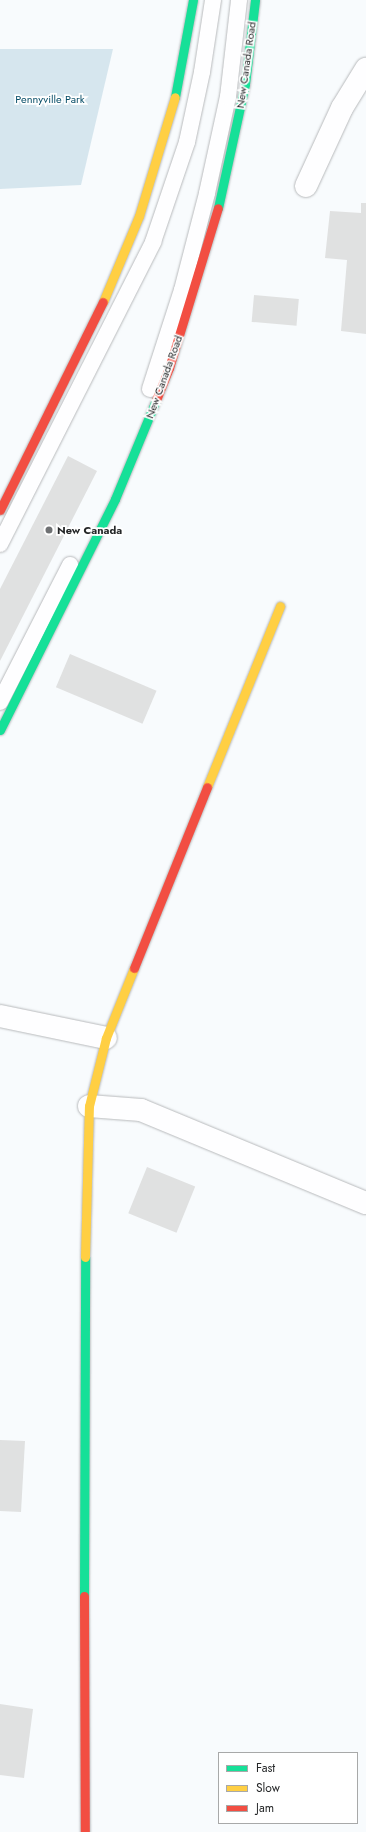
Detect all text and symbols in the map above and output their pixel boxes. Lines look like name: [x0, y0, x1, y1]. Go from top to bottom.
street label: New Canada Road: [233, 21, 259, 109]
park label: Pennyville Park: [15, 92, 85, 106]
street label: New Canada Road: [143, 334, 185, 420]
place label: New Canada: [57, 523, 122, 537]
marker: New Canada: [44, 525, 54, 535]
legend: [218, 1752, 358, 1824]
text: Fast: [256, 1759, 275, 1777]
text: Slow: [256, 1779, 280, 1797]
text: Jam: [256, 1799, 274, 1817]

